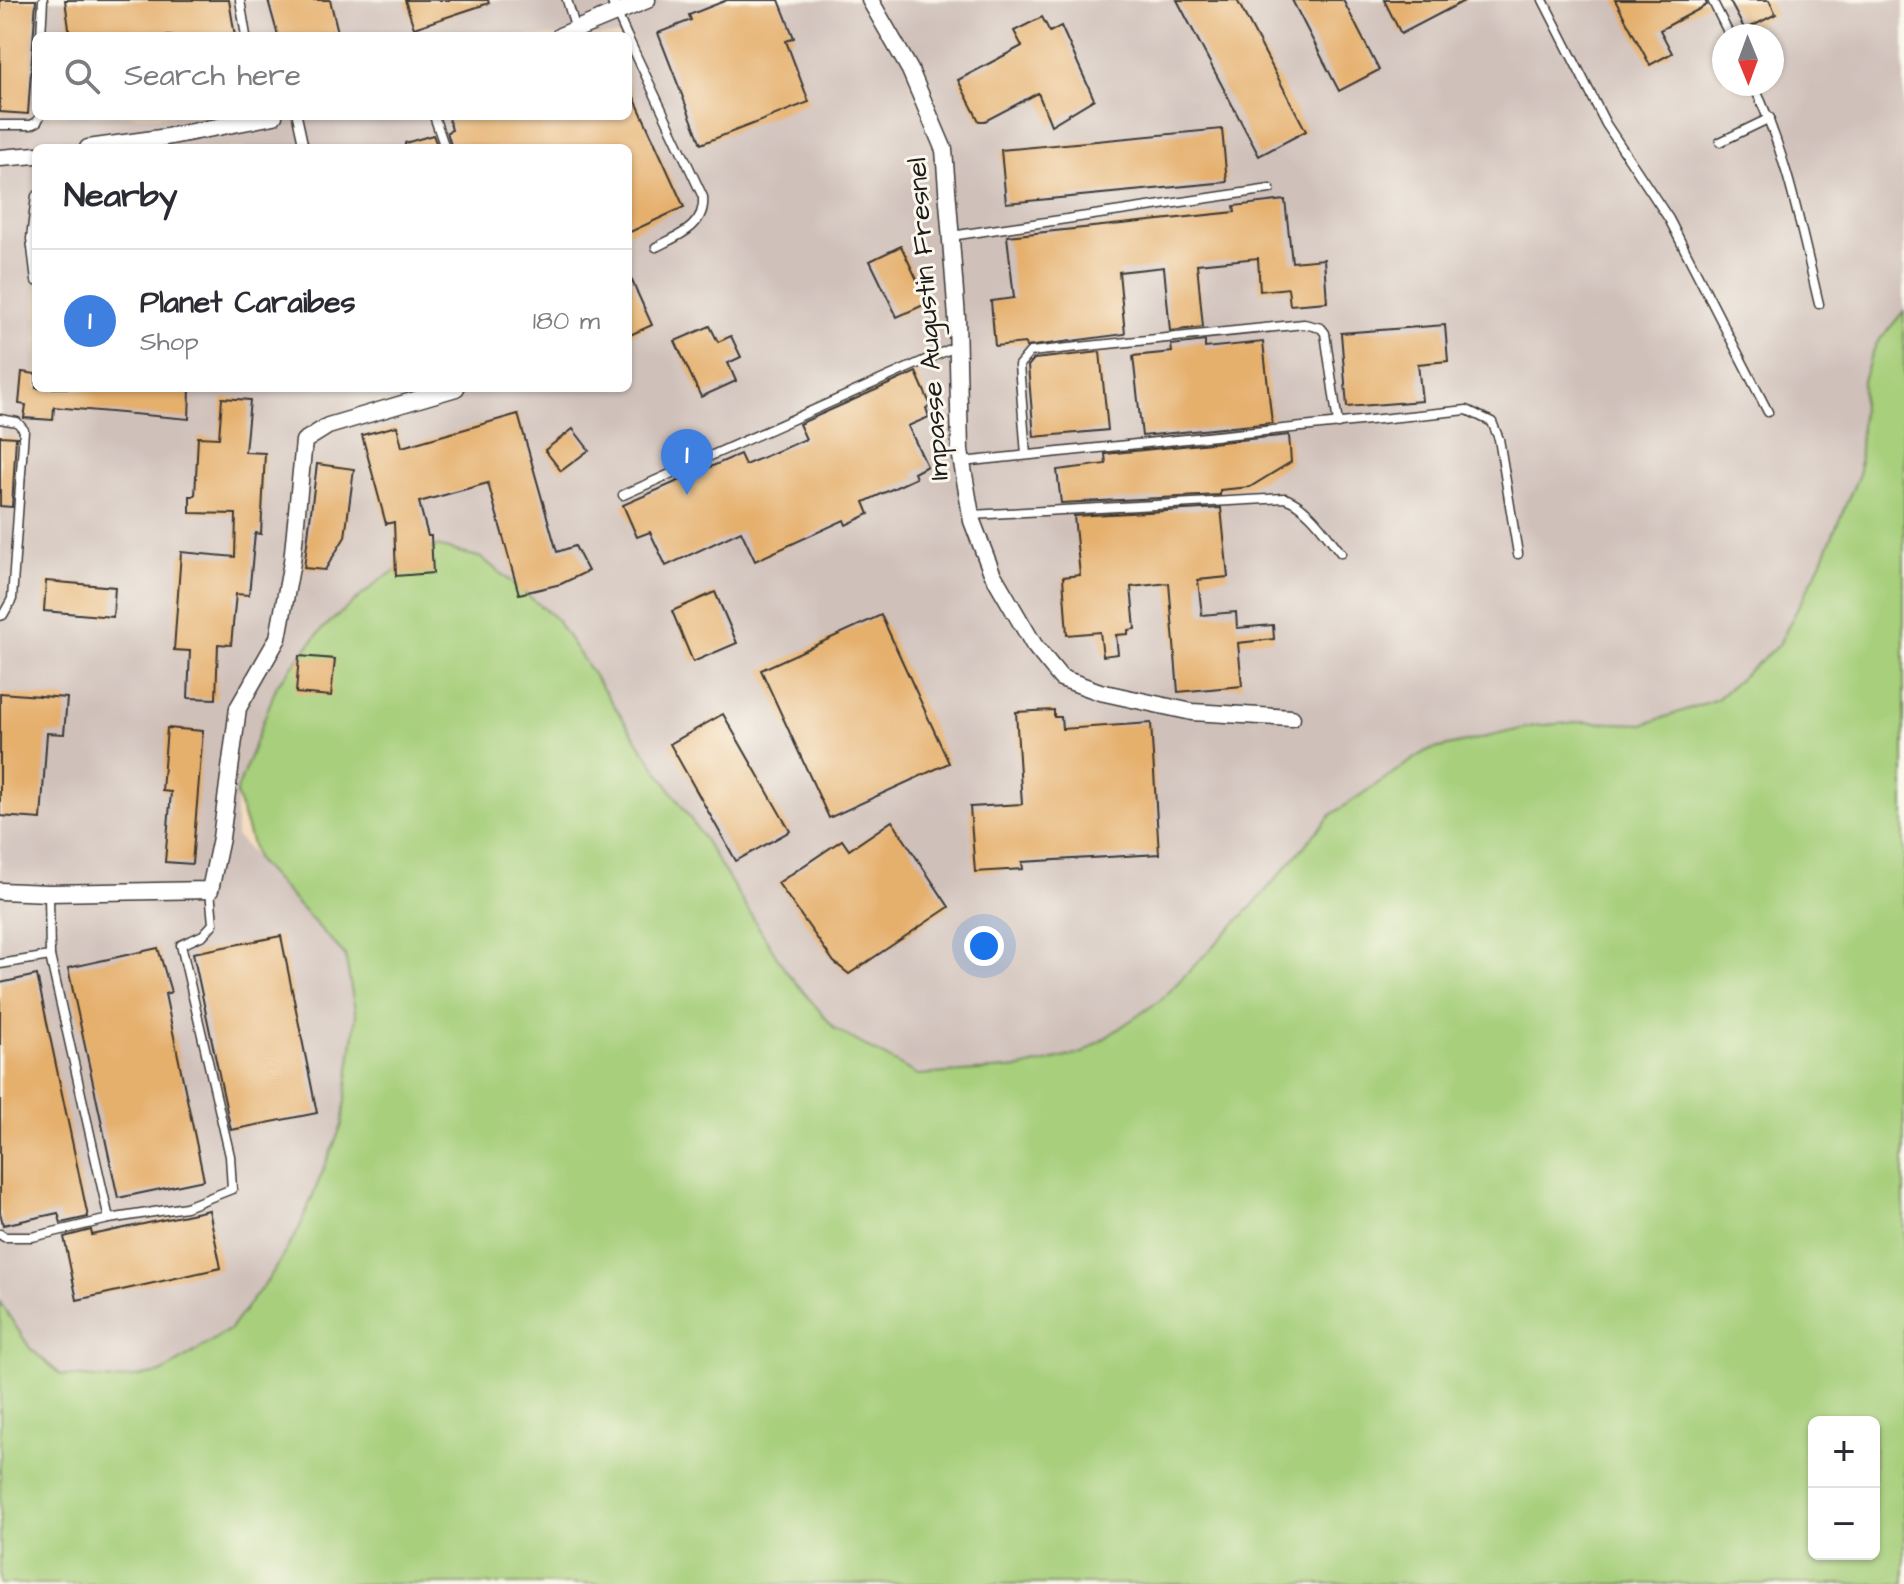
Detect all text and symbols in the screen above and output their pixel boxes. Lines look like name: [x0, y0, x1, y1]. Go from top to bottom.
north arrow: [1712, 24, 1784, 96]
search box: [32, 32, 632, 120]
icon: search: [60, 54, 104, 98]
text: Search here: [124, 55, 301, 97]
street label: Impasse Augustin Fresnel: [897, 156, 960, 482]
text: Nearby: [64, 172, 178, 220]
text: Planet Caraibes: [140, 282, 355, 324]
text: 1: [88, 303, 92, 339]
text: 180 m: [533, 303, 600, 339]
text: Shop: [140, 324, 199, 360]
pin: 1: [661, 429, 713, 495]
your location: [964, 926, 1004, 966]
map controls: [1808, 1416, 1880, 1560]
button: +: [1808, 1416, 1880, 1488]
button: −: [1808, 1488, 1880, 1560]

